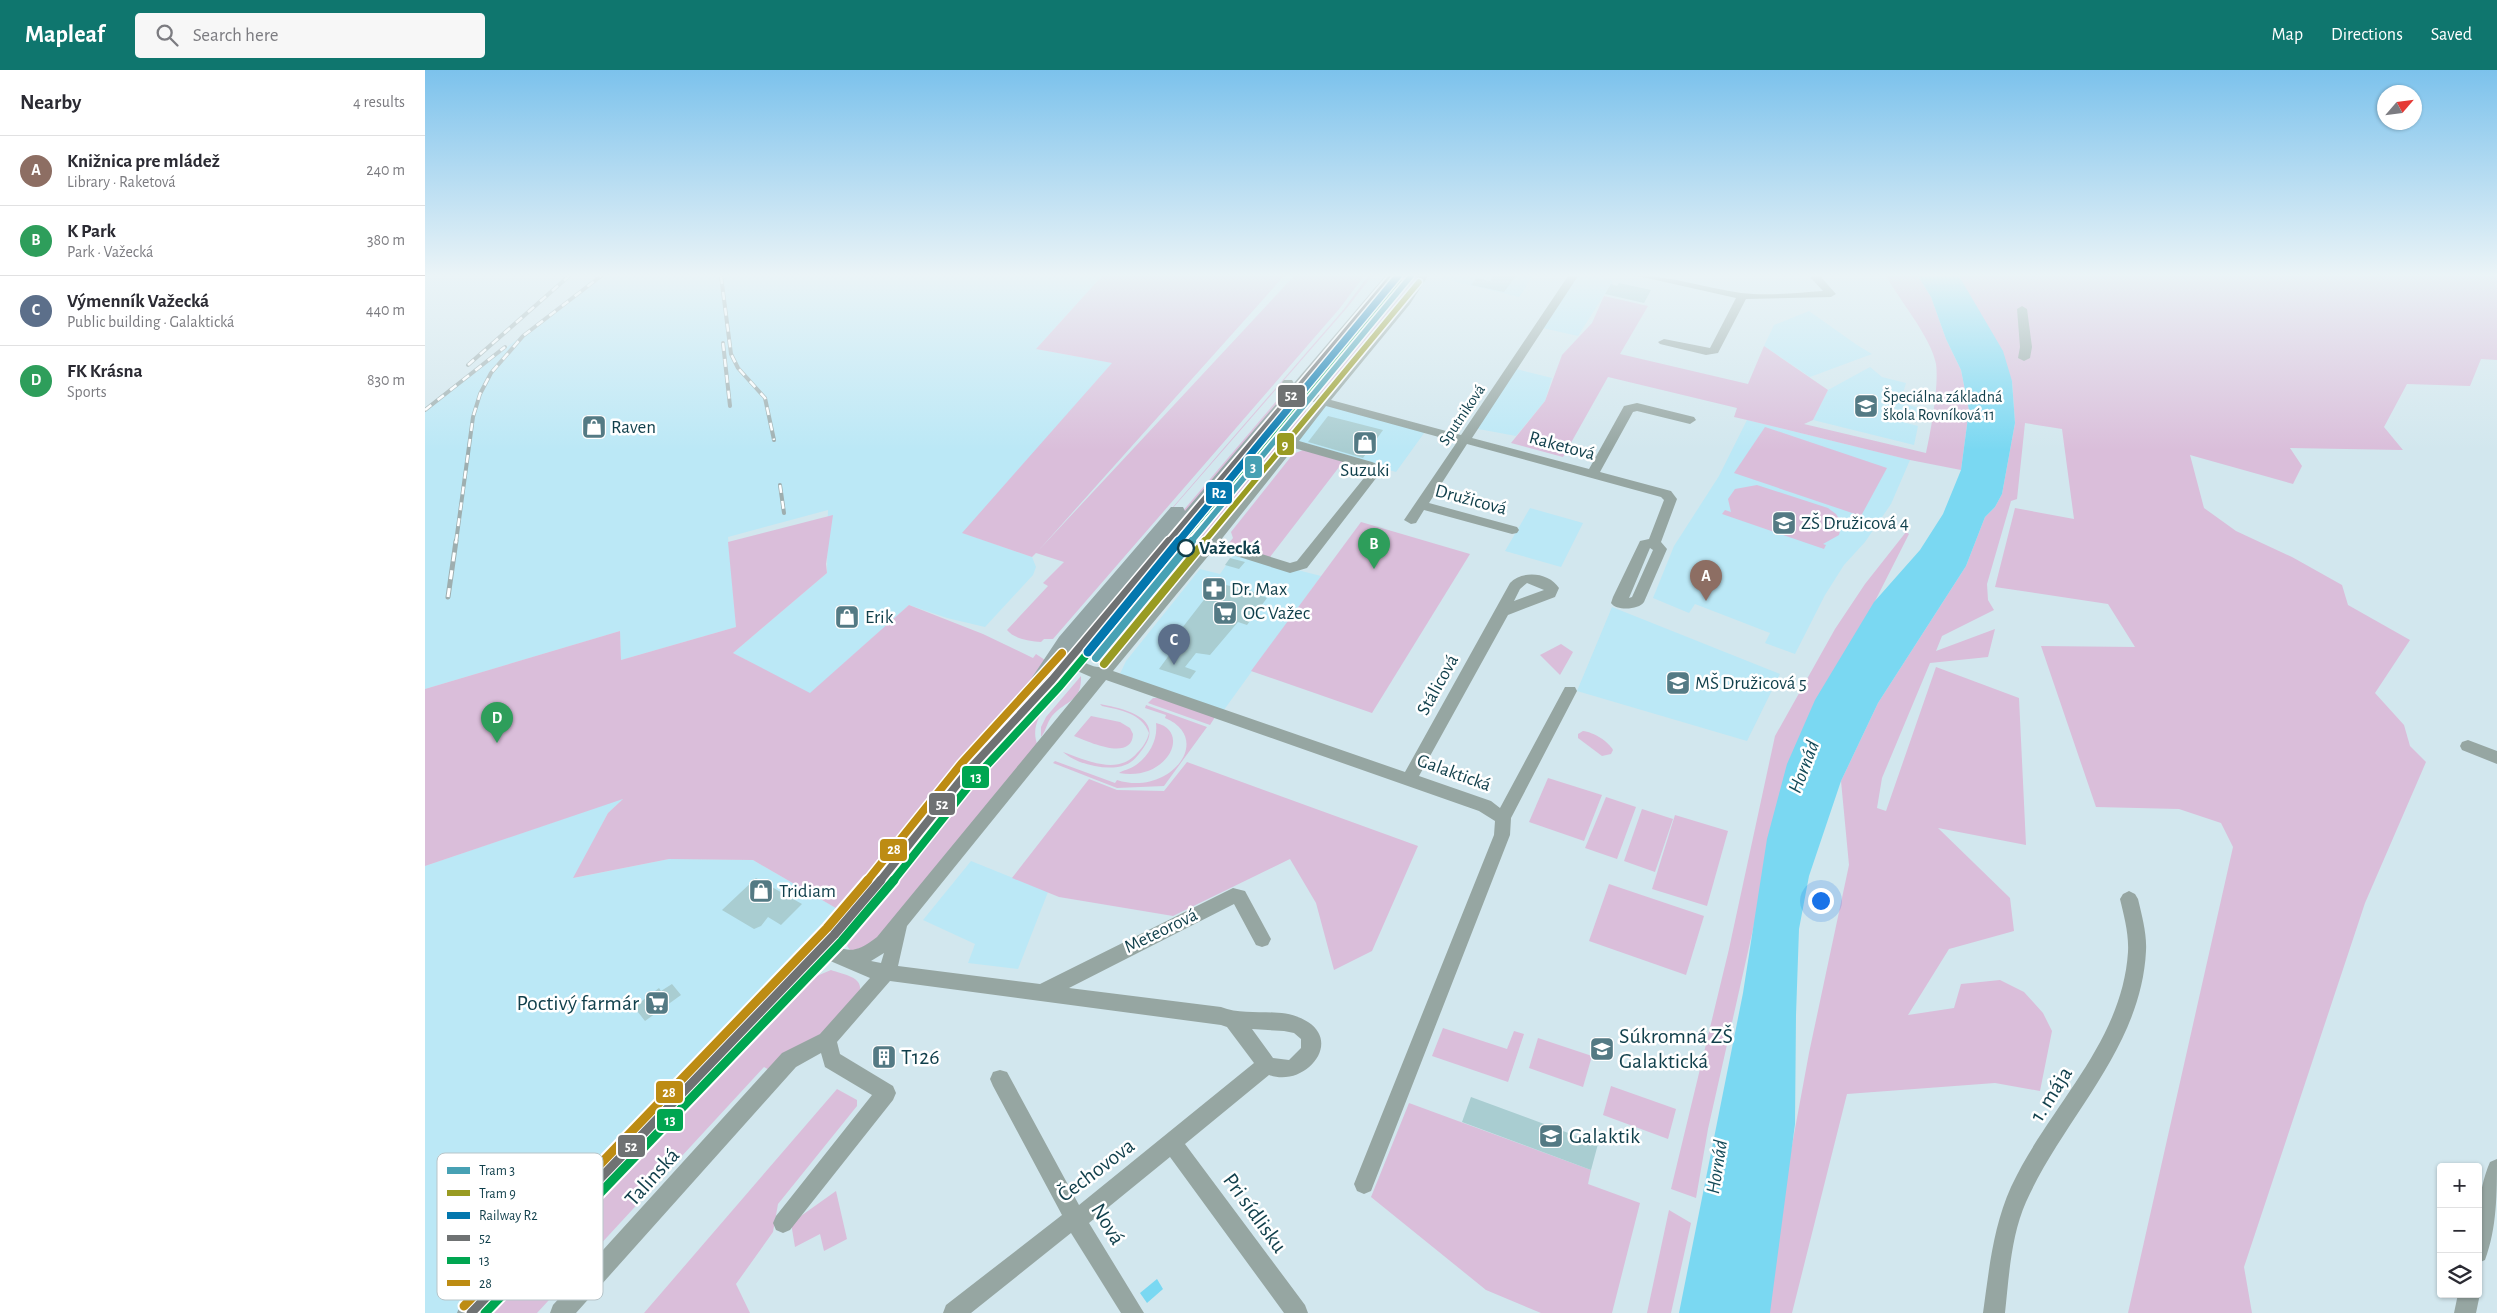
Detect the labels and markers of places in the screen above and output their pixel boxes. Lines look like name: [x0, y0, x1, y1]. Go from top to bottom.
place label: Špeciálna základná škola Rovníková 11: [1883, 387, 2002, 423]
school or university icon: Špeciálna základná škola Rovníková 11: [1853, 393, 1879, 419]
shop icon: Raven: [581, 414, 607, 440]
place label: Raven: [611, 418, 656, 437]
shop icon: Suzuki: [1352, 430, 1378, 456]
place label: Suzuki: [1340, 461, 1390, 480]
school or university icon: ZŠ Družicová 4: [1771, 510, 1797, 536]
place label: ZŠ Družicová 4: [1801, 512, 1909, 533]
pin: B: [1358, 528, 1390, 569]
marker: Važecká: [1177, 539, 1195, 557]
place label: Važecká: [1199, 539, 1261, 558]
pin: A: [1690, 560, 1722, 601]
pharmacy icon: Dr. Max: [1201, 576, 1227, 602]
place label: Dr. Max: [1231, 580, 1287, 599]
supermarket icon: OC Važec: [1212, 600, 1238, 626]
shop icon: Erik: [834, 604, 860, 630]
place label: OC Važec: [1243, 604, 1310, 623]
place label: Erik: [865, 608, 894, 627]
pin: C: [1158, 624, 1190, 665]
school or university icon: MŠ Družicová 5: [1665, 670, 1691, 696]
place label: MŠ Družicová 5: [1695, 672, 1807, 693]
pin: D: [481, 702, 513, 743]
shop icon: Tridiam: [748, 878, 774, 904]
place label: Tridiam: [779, 882, 836, 901]
supermarket icon: Poctivý farmár: [644, 990, 670, 1016]
place label: Poctivý farmár: [516, 992, 639, 1014]
place label: Súkromná ZŠ Galaktická: [1619, 1024, 1733, 1072]
school or university icon: Súkromná ZŠ Galaktická: [1589, 1036, 1615, 1062]
building icon: T126: [871, 1044, 897, 1070]
place label: T126: [901, 1046, 940, 1068]
school or university icon: Galaktik: [1538, 1123, 1564, 1149]
place label: Galaktik: [1569, 1125, 1640, 1147]

